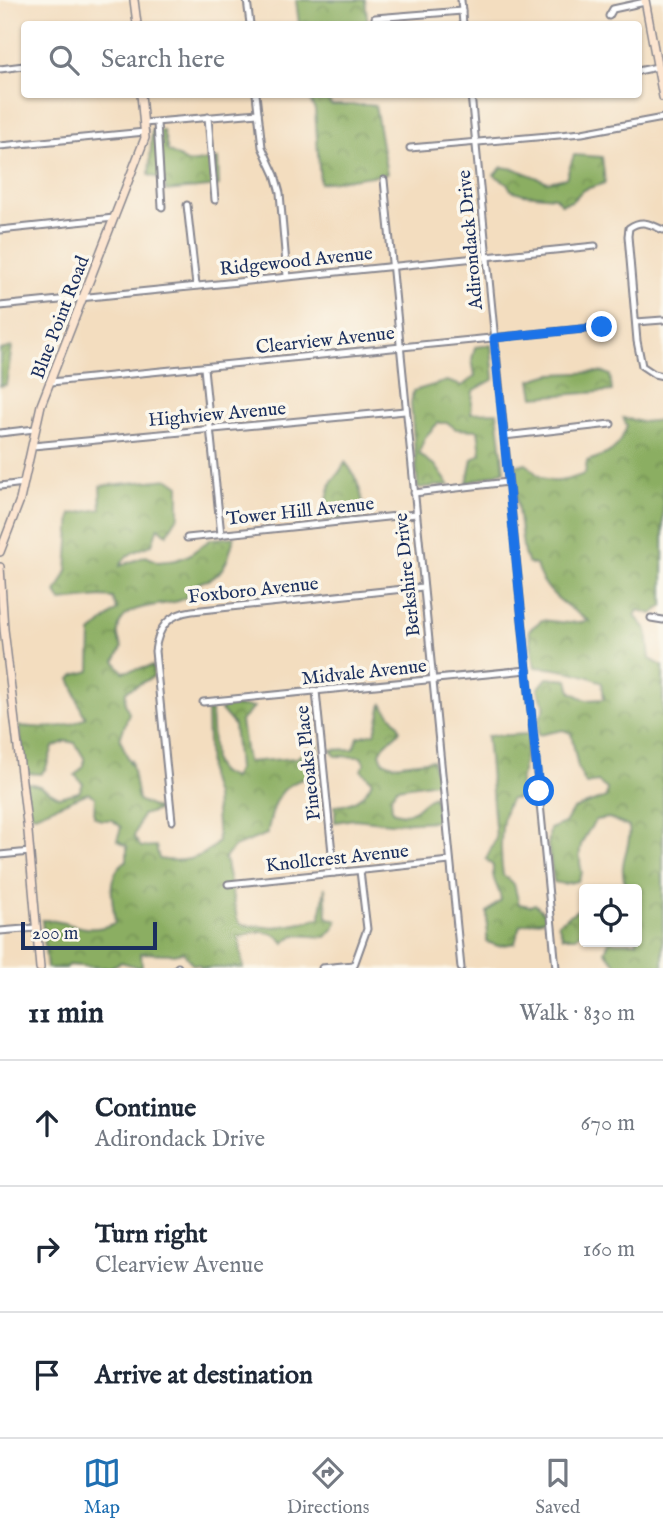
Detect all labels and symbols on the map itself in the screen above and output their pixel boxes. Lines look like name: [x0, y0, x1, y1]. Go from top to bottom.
street label: Adirondack Drive: [453, 169, 489, 312]
street label: Ridgewood Avenue: [219, 242, 374, 282]
street label: Blue Point Road: [26, 252, 96, 383]
route end: [586, 311, 617, 342]
street label: Clearview Avenue: [255, 322, 396, 360]
street label: Highview Avenue: [147, 397, 287, 433]
street label: Tower Hill Avenue: [225, 492, 376, 532]
street label: Berkshire Drive: [390, 511, 426, 638]
street label: Foxboro Avenue: [187, 572, 320, 610]
street label: Midvale Avenue: [301, 654, 428, 691]
street label: Pineoaks Place: [291, 704, 327, 822]
route start: [523, 775, 554, 806]
street label: Knollcrest Avenue: [265, 840, 410, 878]
scale bar: [21, 919, 158, 951]

